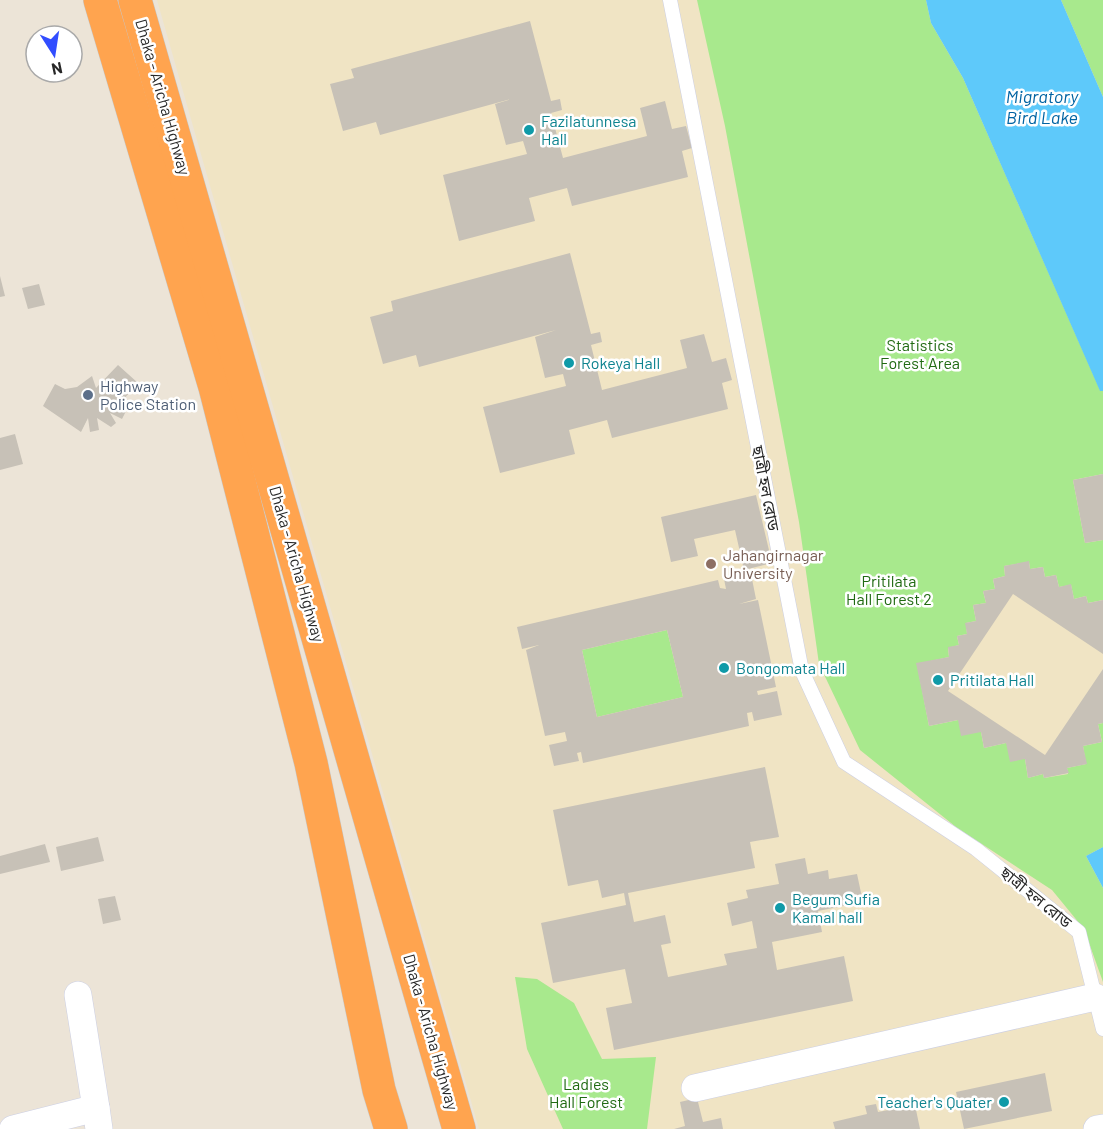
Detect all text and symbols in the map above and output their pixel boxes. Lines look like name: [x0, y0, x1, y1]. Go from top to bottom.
street label: Dhaka - Aricha Highway: [132, 16, 195, 178]
north arrow: [24, 24, 84, 84]
text: N: [50, 59, 64, 80]
water label: Migratory Bird Lake: [1006, 85, 1079, 128]
place label: Fazilatunnesa Hall: [541, 111, 637, 148]
marker: Fazilatunnesa Hall: [522, 123, 536, 137]
park label: Statistics Forest Area: [880, 335, 960, 372]
place label: Rokeya Hall: [581, 353, 660, 372]
marker: Rokeya Hall: [562, 356, 576, 370]
place label: Highway Police Station: [100, 376, 196, 413]
marker: Highway Police Station: [81, 388, 95, 402]
street label: ছাত্রী হল রোড: [749, 443, 784, 533]
street label: Dhaka - Aricha Highway: [266, 483, 329, 645]
place label: Jahangirnagar University: [723, 545, 824, 582]
marker: Jahangirnagar University: [704, 557, 718, 571]
park label: Pritilata Hall Forest 2: [846, 571, 932, 608]
place label: Bongomata Hall: [736, 658, 845, 677]
marker: Bongomata Hall: [717, 661, 731, 675]
place label: Pritilata Hall: [950, 670, 1034, 689]
marker: Pritilata Hall: [931, 673, 945, 687]
street label: ছাত্রী হল রোড: [996, 861, 1076, 932]
place label: Begum Sufia Kamal hall: [792, 889, 880, 926]
marker: Begum Sufia Kamal hall: [773, 901, 787, 915]
street label: Dhaka - Aricha Highway: [400, 951, 463, 1113]
park label: Ladies Hall Forest: [549, 1074, 623, 1111]
place label: Teacher's Quater: [877, 1092, 992, 1111]
marker: Teacher's Quater: [997, 1095, 1011, 1109]

